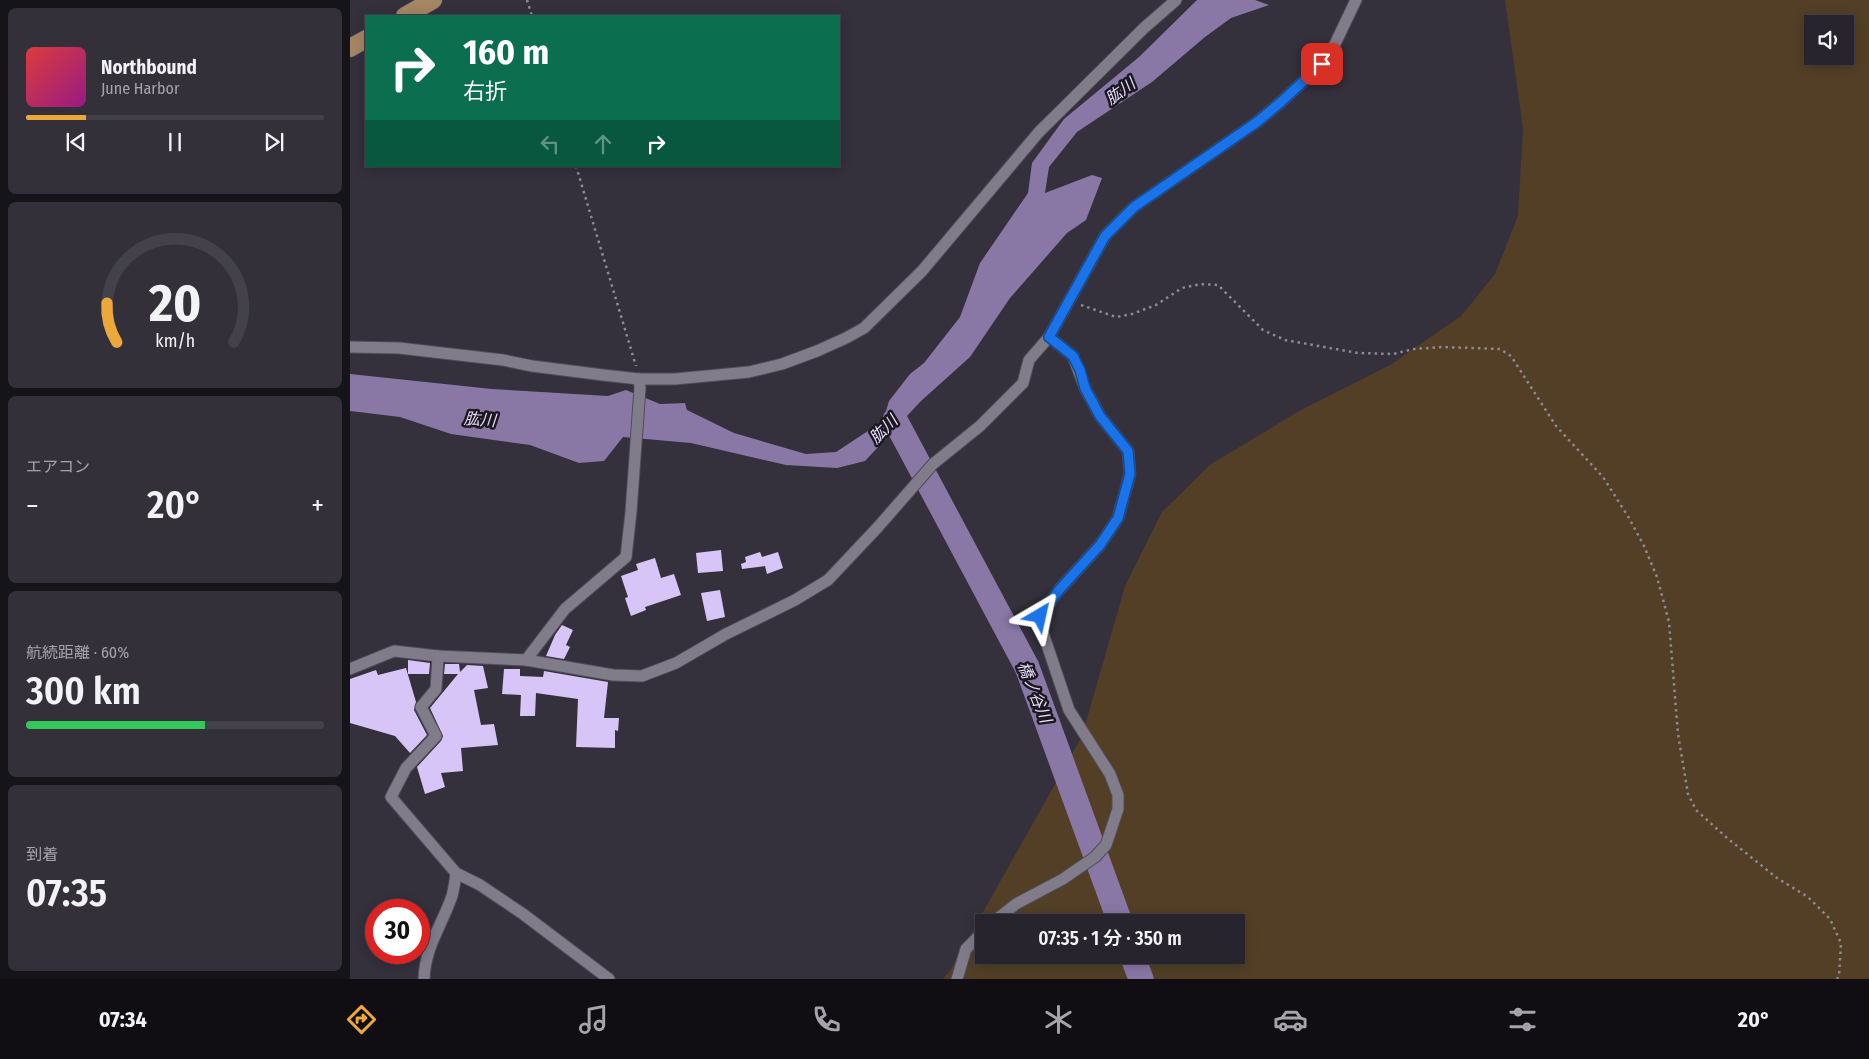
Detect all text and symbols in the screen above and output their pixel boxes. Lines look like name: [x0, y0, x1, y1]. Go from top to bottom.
map controls: [1804, 15, 1854, 65]
button: sound: [1804, 15, 1854, 65]
text: 160 m: [463, 31, 549, 73]
icon: right: [380, 35, 445, 100]
pin: [1301, 43, 1343, 85]
icon: arrive: [1308, 50, 1336, 78]
text: Northbound: [101, 56, 197, 79]
water label: 肱川: [1102, 73, 1140, 108]
text: 右折: [463, 78, 507, 105]
text: June Harbor: [101, 79, 179, 98]
icon: previous: [62, 128, 90, 156]
icon: pause: [161, 128, 189, 156]
icon: next: [260, 128, 288, 156]
icon: left: [536, 130, 564, 158]
icon: ahead: [589, 130, 617, 158]
icon: right: [642, 130, 670, 158]
text: 20: [148, 272, 201, 335]
text: km/h: [155, 330, 195, 352]
water label: 肱川: [463, 409, 499, 430]
water label: 肱川: [865, 410, 903, 447]
text: エアコン: [26, 457, 90, 476]
text: 20°: [147, 482, 203, 528]
text: −: [26, 489, 39, 522]
text: +: [311, 489, 324, 522]
position arrow: [1013, 589, 1065, 641]
text: 航続距離 · 60%: [26, 643, 129, 662]
water label: 橋ノ谷川: [1014, 659, 1056, 727]
text: 300 km: [26, 668, 141, 714]
text: 到着: [26, 845, 58, 864]
text: 07:35: [26, 870, 107, 916]
speed limit sign: 30: [365, 899, 430, 964]
text: 07:35 · 1 分 · 350 m: [1038, 927, 1182, 950]
icon: directions: [344, 1002, 379, 1037]
icon: music: [576, 1002, 611, 1037]
icon: phone: [809, 1002, 844, 1037]
icon: climate: [1041, 1002, 1076, 1037]
icon: car: [1273, 1002, 1308, 1037]
icon: filters: [1505, 1002, 1540, 1037]
text: 07:34: [99, 1006, 147, 1033]
text: 20°: [1738, 1006, 1770, 1033]

